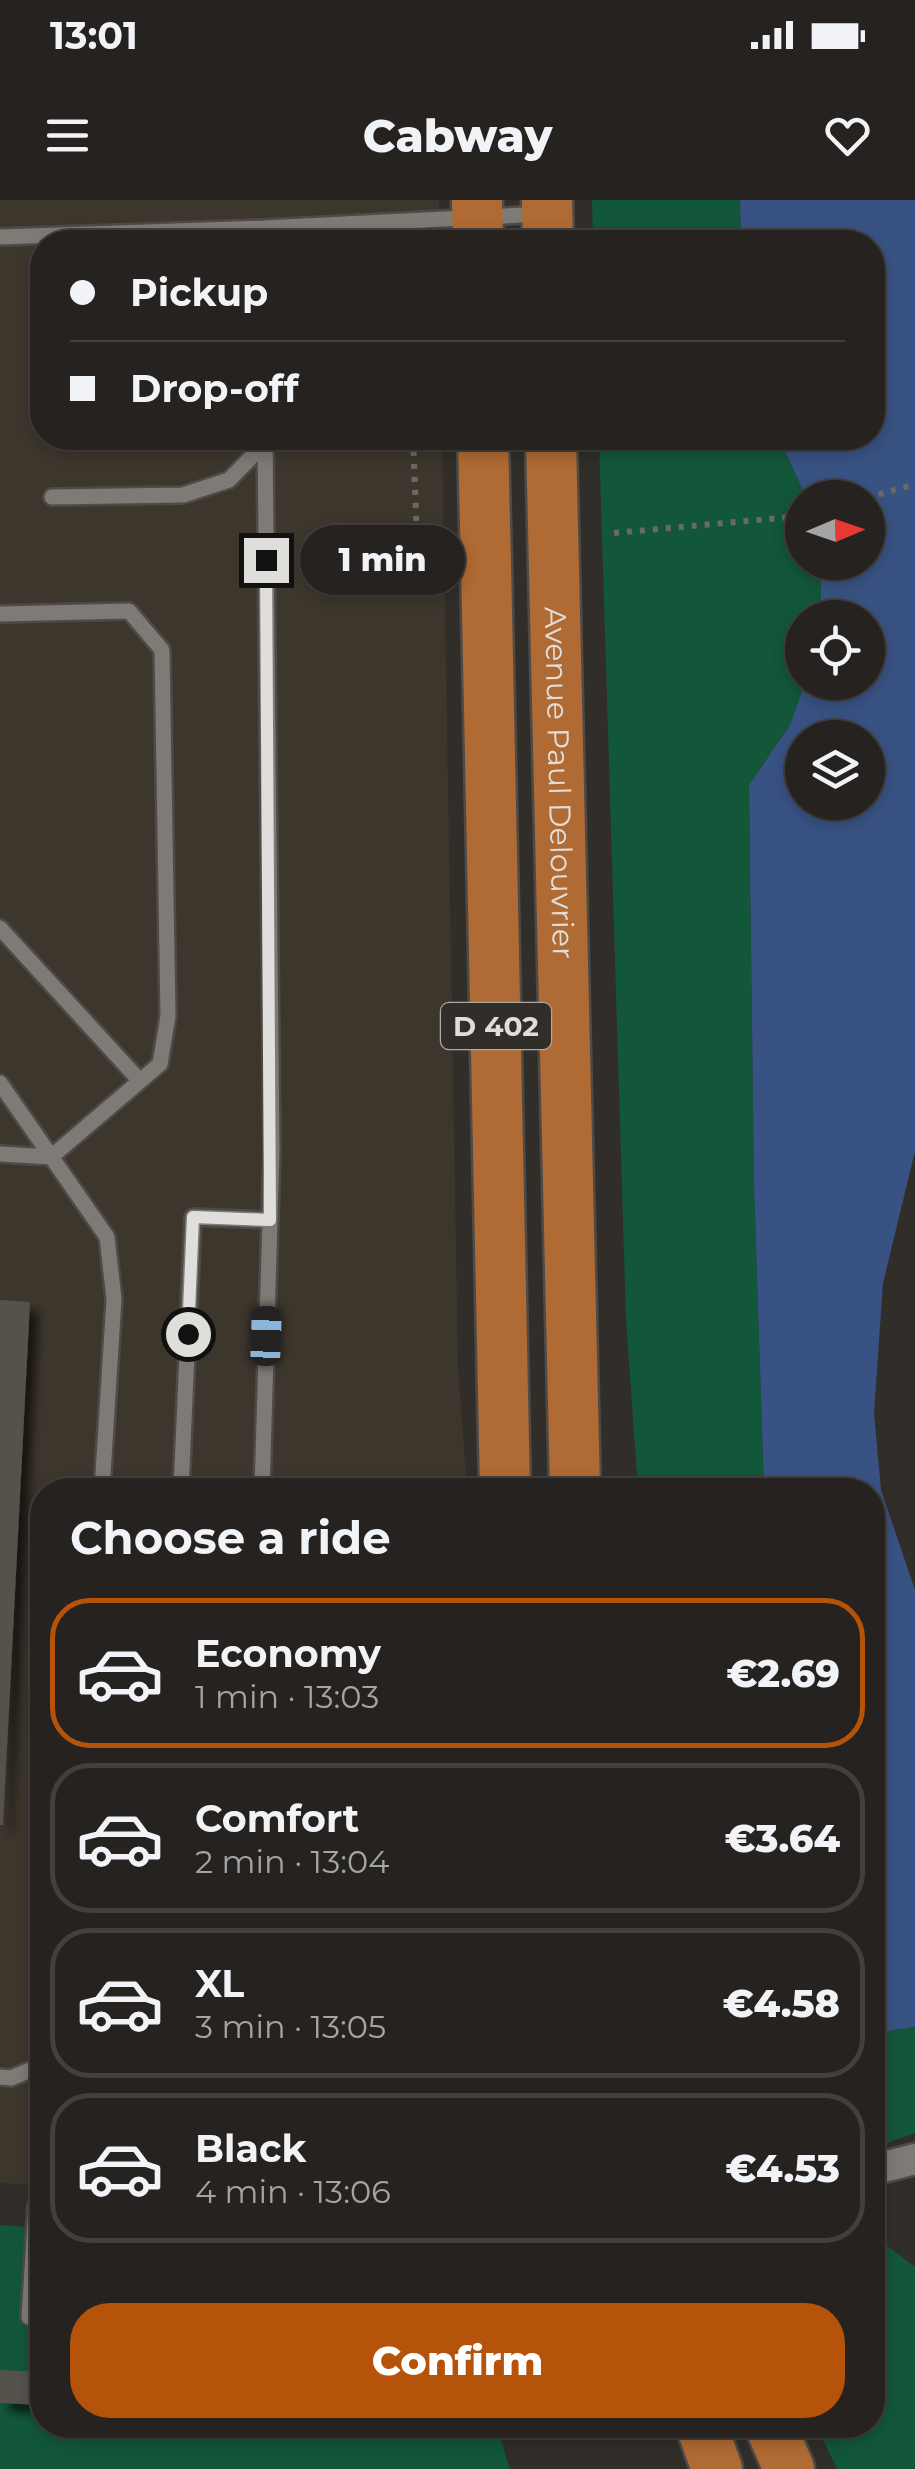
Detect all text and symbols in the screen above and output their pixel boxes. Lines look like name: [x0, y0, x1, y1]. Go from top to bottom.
text: 13:01: [50, 12, 138, 59]
icon: menu: [40, 108, 95, 163]
text: Cabway: [363, 108, 552, 163]
icon: heart: [820, 108, 875, 163]
text: Pickup: [130, 269, 268, 316]
text: Drop-off: [130, 365, 299, 412]
north arrow: [785, 480, 885, 580]
map controls: [785, 480, 885, 820]
callout: 1 min: [301, 525, 466, 595]
route end: [244, 538, 289, 583]
text: 1 min: [338, 540, 427, 579]
button: locate: [785, 600, 885, 700]
street label: Avenue Paul Delouvrier: [537, 606, 582, 959]
button: layers: [785, 720, 885, 820]
road number: D 402: [441, 1003, 551, 1049]
car: [250, 1305, 282, 1367]
route start: [166, 1312, 211, 1357]
text: Choose a ride: [70, 1510, 391, 1565]
icon: car: [75, 1628, 165, 1718]
text: Economy: [195, 1630, 381, 1677]
text: €2.69: [726, 1650, 840, 1697]
text: 1 min · 13:03: [195, 1677, 379, 1716]
icon: car: [75, 1793, 165, 1883]
text: Comfort: [195, 1795, 359, 1842]
text: €3.64: [724, 1815, 840, 1862]
text: 2 min · 13:04: [195, 1842, 389, 1881]
icon: car: [75, 1958, 165, 2048]
text: XL: [195, 1960, 244, 2007]
text: €4.58: [723, 1980, 840, 2027]
text: 3 min · 13:05: [195, 2007, 386, 2046]
icon: car: [75, 2123, 165, 2213]
text: Black: [195, 2125, 306, 2172]
text: €4.53: [725, 2145, 840, 2192]
text: 4 min · 13:06: [195, 2172, 391, 2211]
button: Confirm: [70, 2303, 845, 2418]

